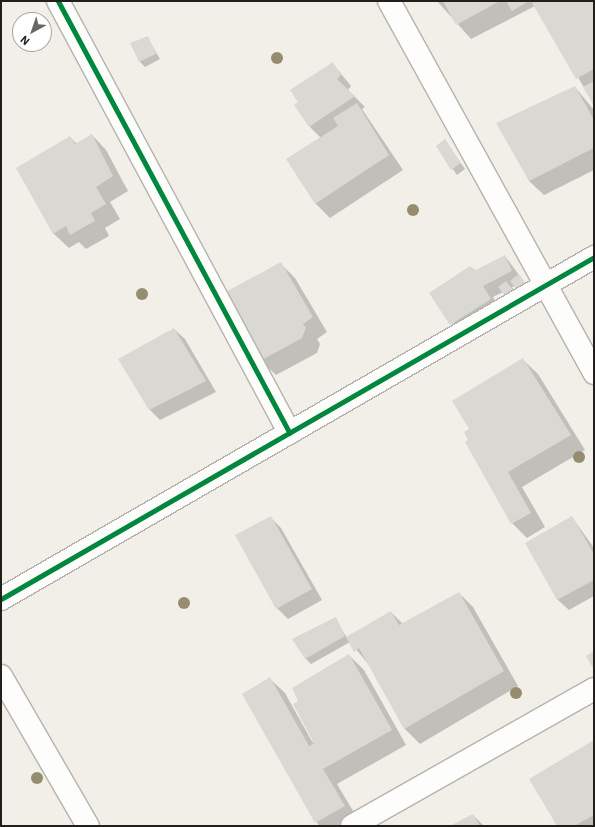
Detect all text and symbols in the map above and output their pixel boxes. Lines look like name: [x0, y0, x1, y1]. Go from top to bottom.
north arrow: [12, 12, 52, 52]
text: N: [17, 33, 32, 48]

